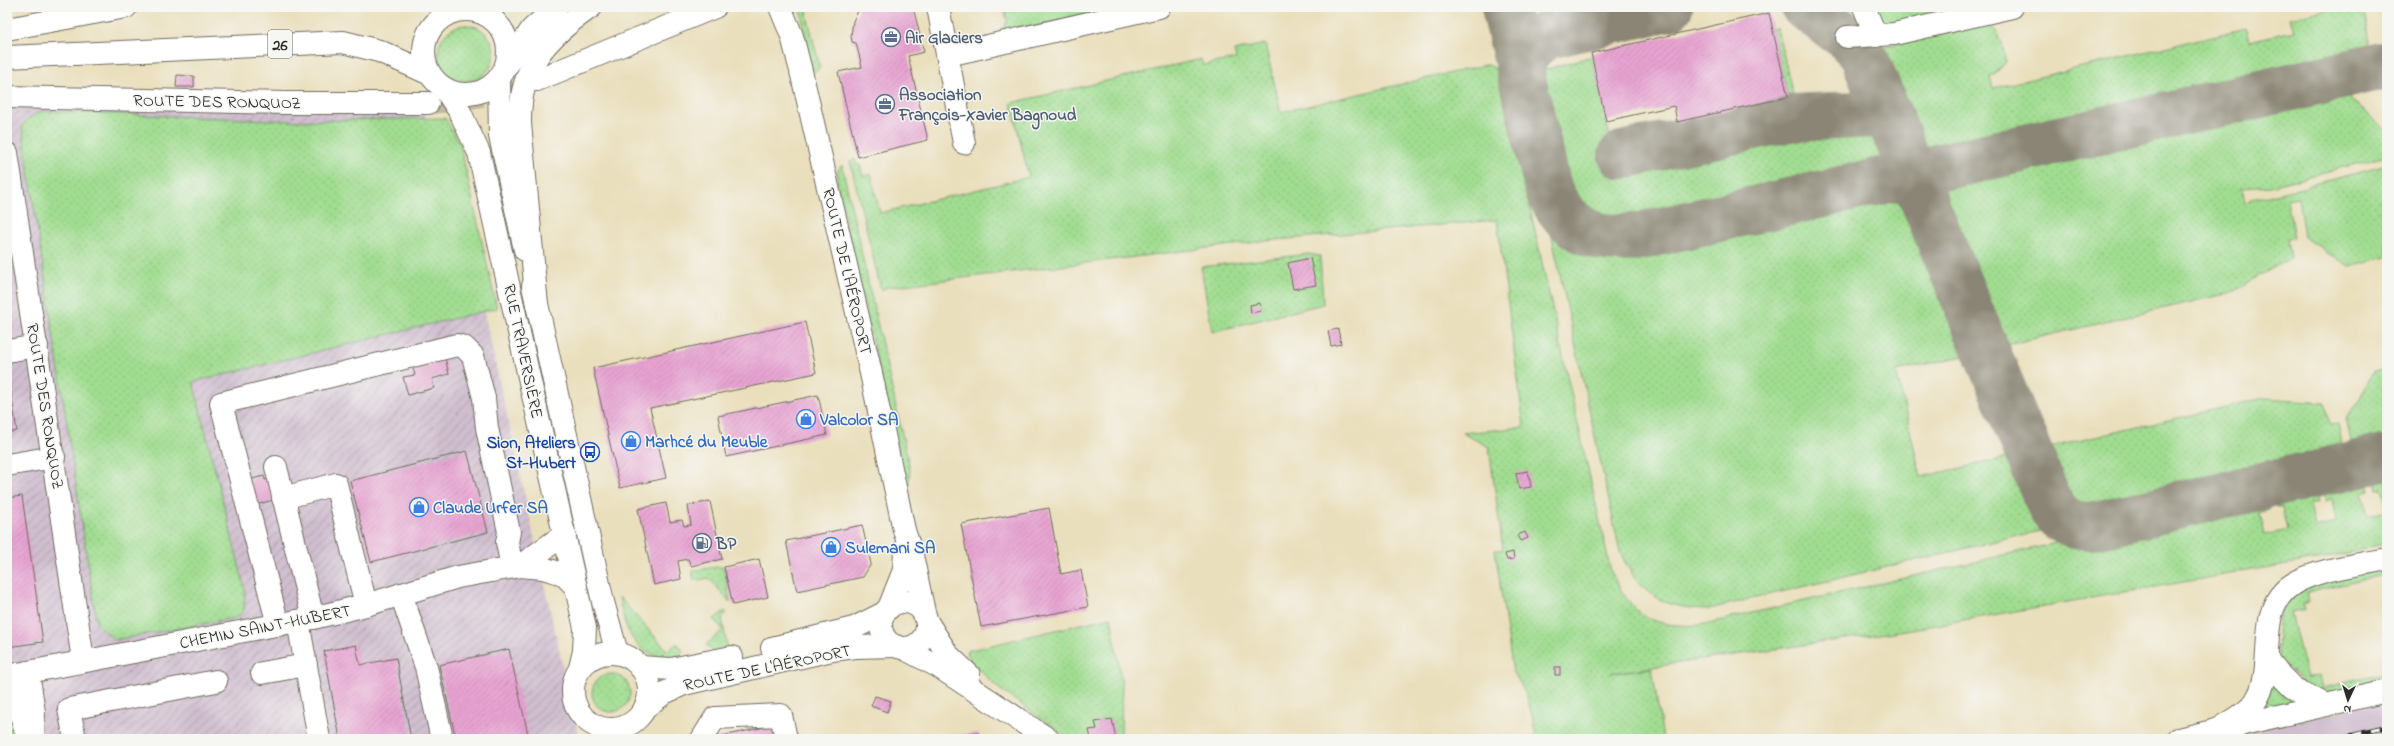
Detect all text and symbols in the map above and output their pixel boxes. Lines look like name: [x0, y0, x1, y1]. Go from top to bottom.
office icon: Air Glaciers: [880, 26, 902, 48]
place label: Air Glaciers: [905, 26, 983, 51]
road number: 26: [268, 30, 292, 58]
place label: Association François-Xavier Bagnoud: [898, 83, 1077, 130]
street label: ROUTE DES RONQUOZ: [133, 89, 301, 116]
office icon: Association François-Xavier Bagnoud: [874, 93, 896, 115]
street label: ROUTE DE L'AÉROPORT: [815, 185, 878, 357]
street label: RUE TRAVERSIÈRE: [496, 282, 549, 421]
street label: ROUTE DES RONQUOZ: [19, 322, 70, 491]
shop icon: Valcolor SA: [795, 408, 817, 430]
place label: Valcolor SA: [819, 408, 899, 433]
shop icon: Marhcé du Meuble: [620, 430, 642, 452]
place label: Marhcé du Meuble: [645, 430, 769, 455]
place label: Sion, Ateliers St-Hubert: [486, 431, 576, 476]
bus stop icon: Sion, Ateliers St-Hubert: [579, 441, 601, 463]
shop icon: Claude Urfer SA: [408, 496, 430, 518]
place label: Claude Urfer SA: [433, 496, 548, 521]
fuel station icon: BP: [691, 532, 713, 554]
place label: BP: [715, 532, 736, 557]
shop icon: Sulemani SA: [820, 536, 842, 558]
place label: Sulemani SA: [845, 536, 936, 561]
street label: CHEMIN SAINT-HUBERT: [177, 599, 353, 656]
street label: ROUTE DE L'AÉROPORT: [681, 638, 854, 698]
north arrow: [2328, 680, 2368, 720]
text: N: [2343, 701, 2352, 717]

